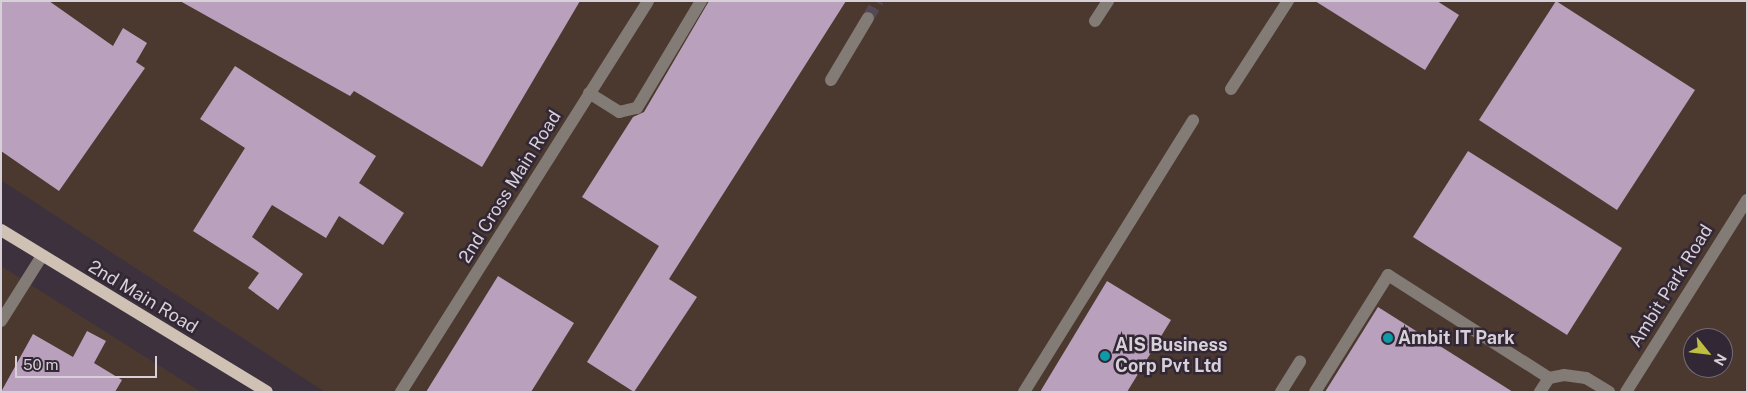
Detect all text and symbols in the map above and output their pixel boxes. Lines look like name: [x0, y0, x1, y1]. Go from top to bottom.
street label: 2nd Cross Main Road: [454, 107, 566, 267]
street label: Ambit Park Road: [1625, 221, 1717, 351]
street label: 2nd Main Road: [84, 256, 202, 338]
place label: Ambit IT Park: [1398, 327, 1515, 349]
north arrow: [1683, 328, 1733, 378]
marker: Ambit IT Park: [1382, 332, 1394, 344]
place label: AIS Business Corp Pvt Ltd: [1115, 335, 1227, 378]
scale bar: [18, 346, 160, 378]
marker: AIS Business Corp Pvt Ltd: [1099, 350, 1111, 362]
text: N: [1711, 351, 1730, 368]
text: 50 m: [23, 356, 58, 373]

